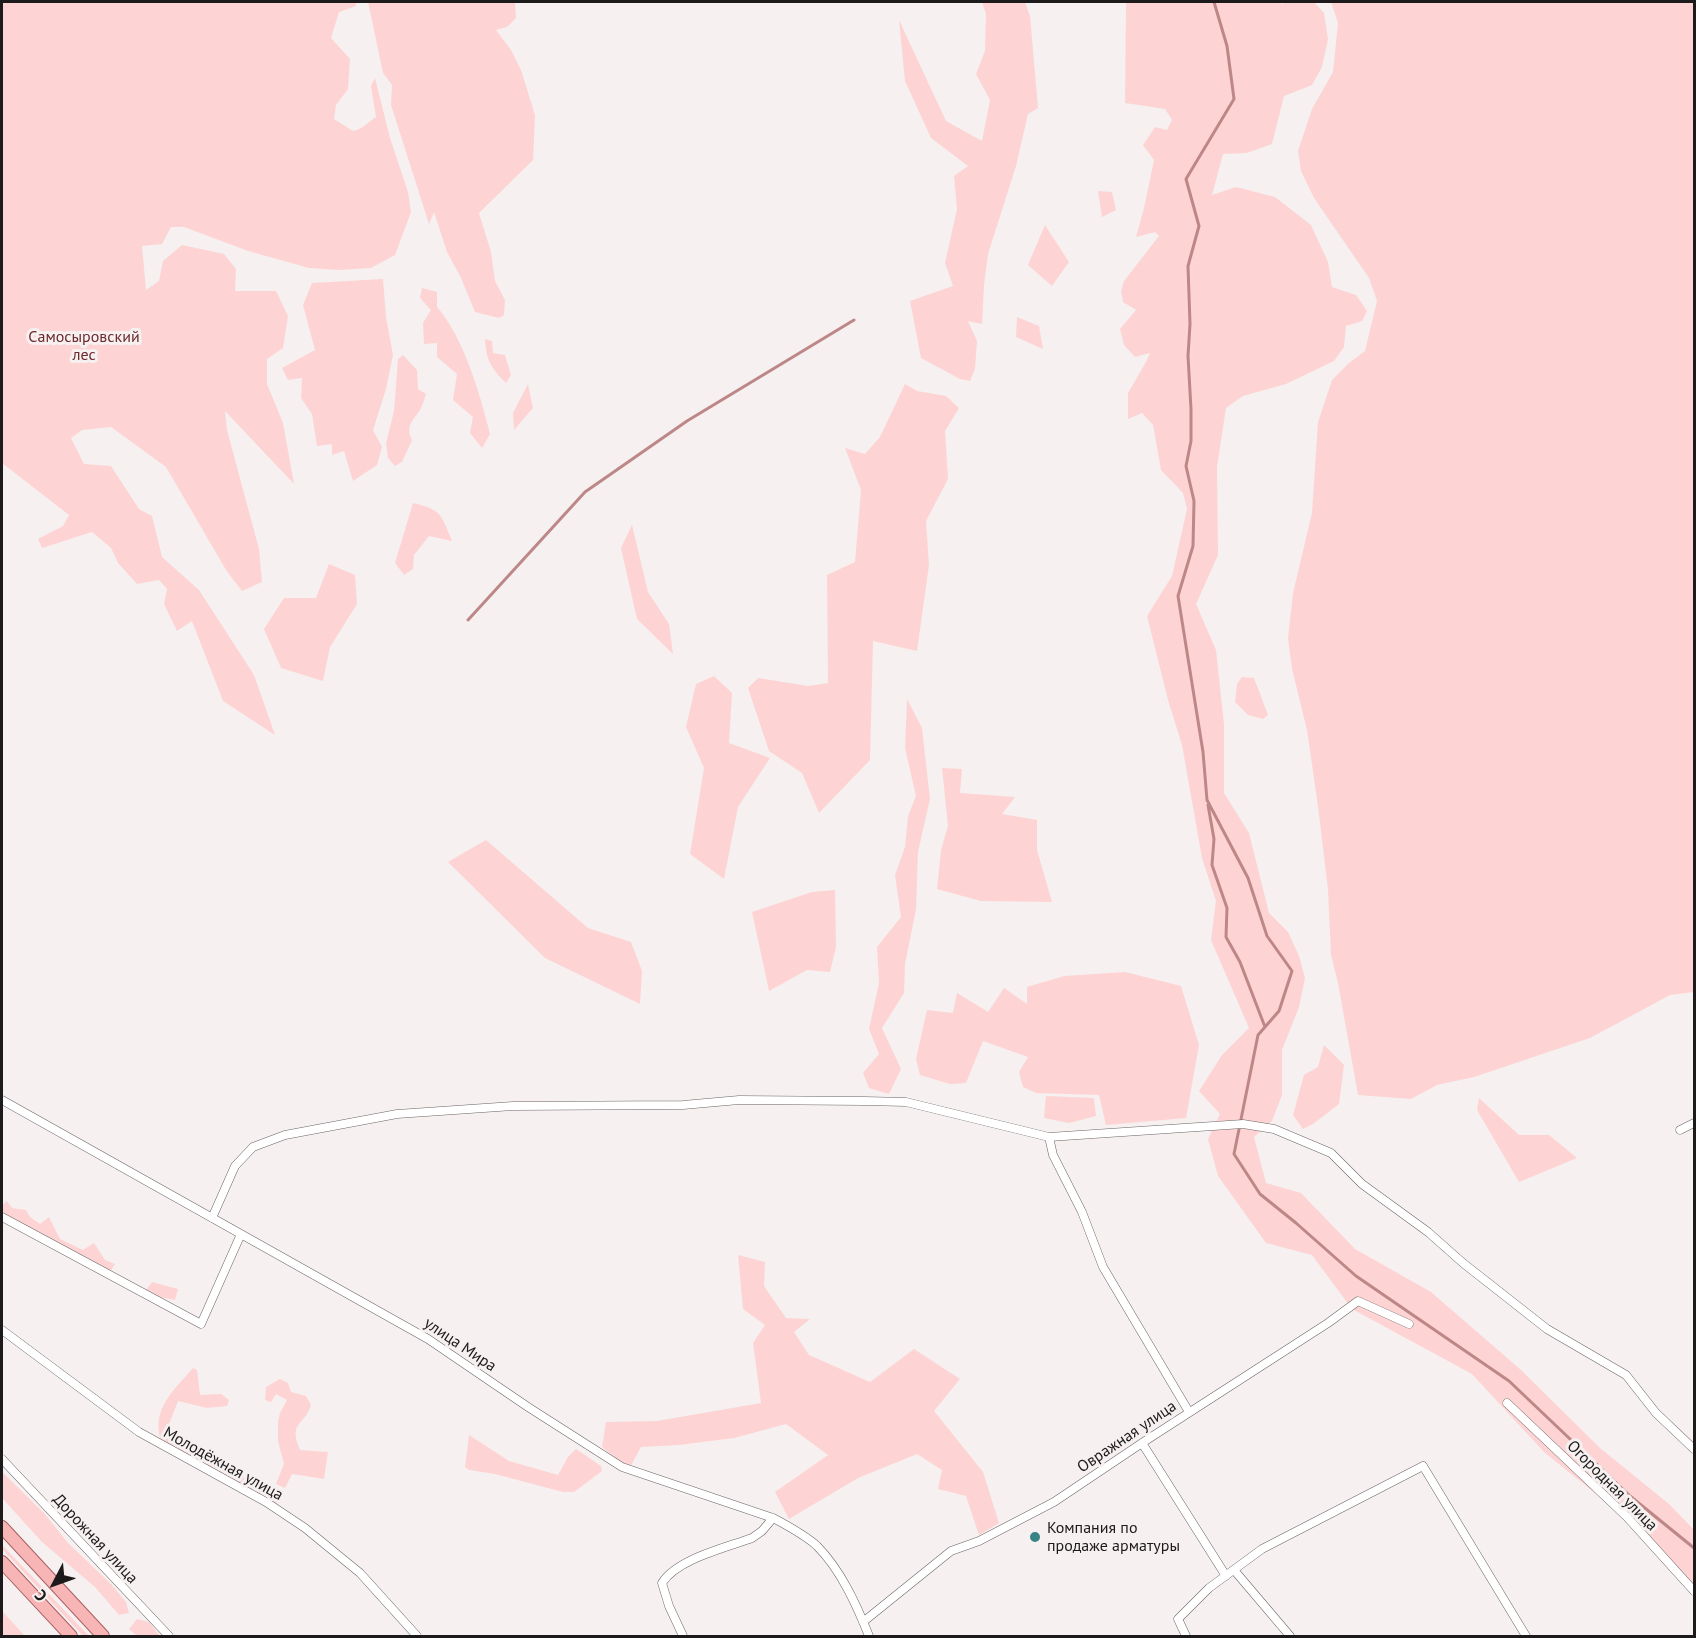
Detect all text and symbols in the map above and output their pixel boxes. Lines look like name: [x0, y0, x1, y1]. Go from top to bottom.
park label: Самосыровский лес: [28, 327, 140, 365]
street label: улица Мира: [420, 1314, 500, 1376]
street label: Овражная улица: [1074, 1397, 1180, 1477]
street label: Молодёжная улица: [160, 1423, 286, 1505]
street label: Огородная улица: [1563, 1437, 1661, 1535]
street label: Дорожная улица: [49, 1490, 141, 1588]
place label: Компания по продаже арматуры: [1047, 1518, 1180, 1556]
marker: Компания по продаже арматуры: [1028, 1530, 1042, 1544]
north arrow: [24, 1554, 84, 1614]
text: С: [30, 1586, 51, 1606]

